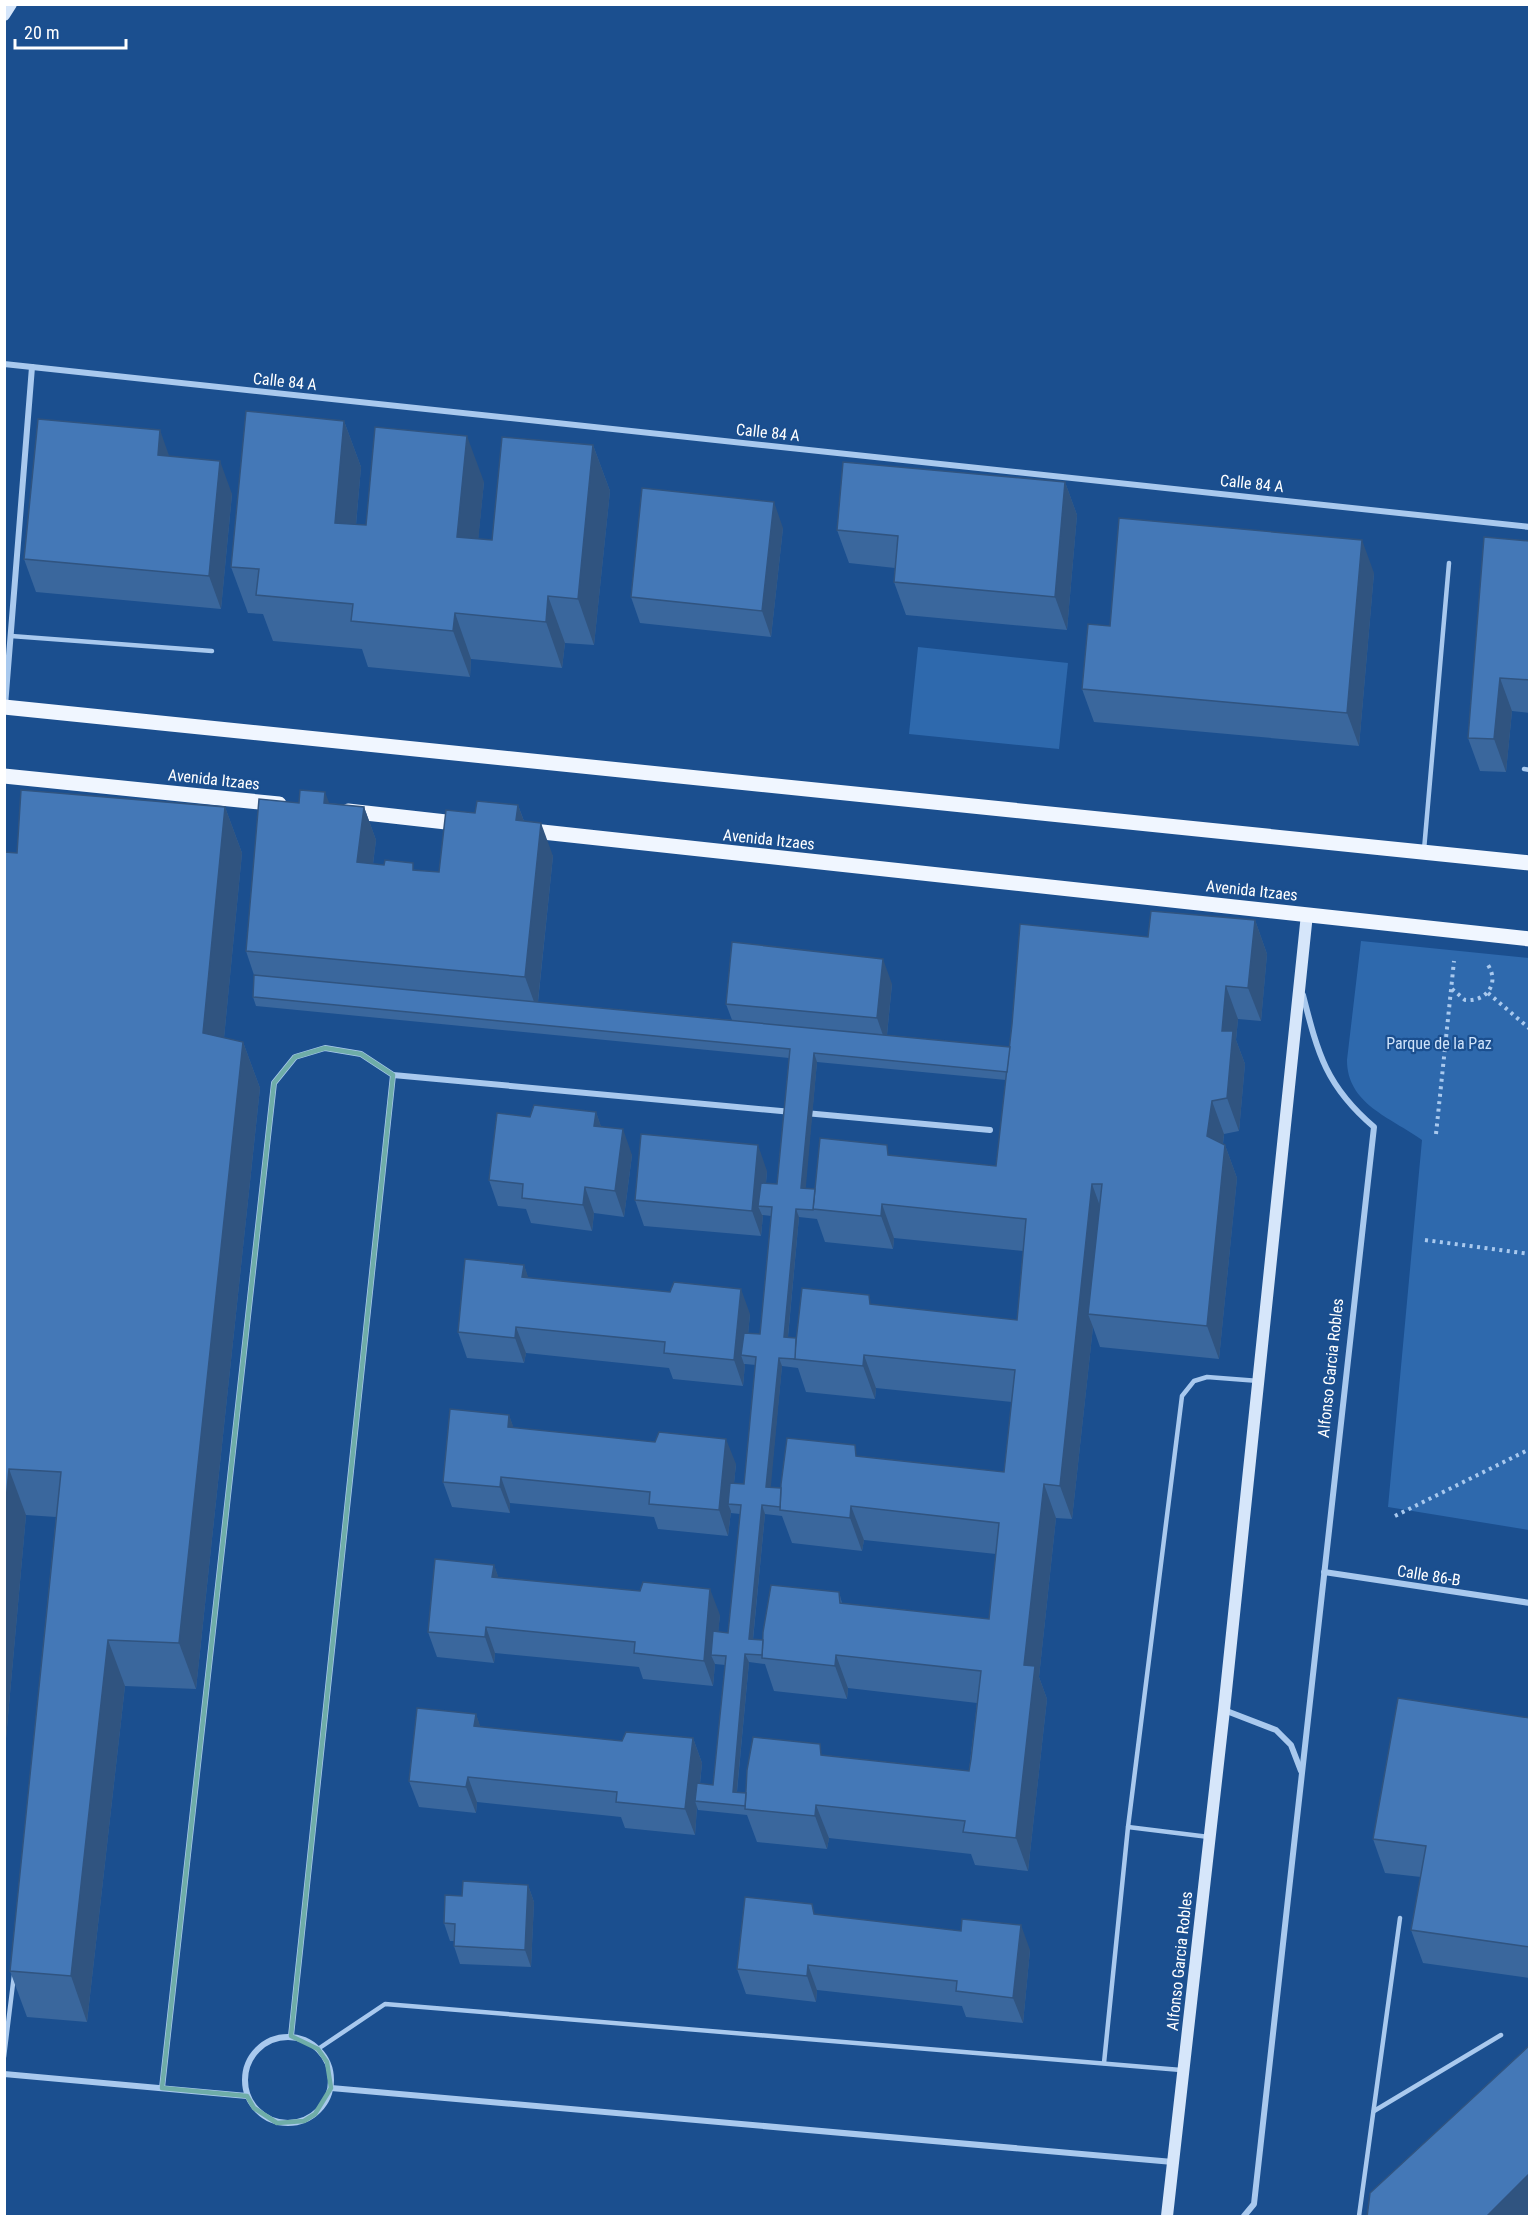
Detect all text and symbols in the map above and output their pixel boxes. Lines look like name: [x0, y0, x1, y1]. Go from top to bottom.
scale bar: [15, 12, 126, 50]
text: 20 m: [24, 22, 59, 43]
street label: Calle 84 A: [252, 369, 318, 394]
street label: Calle 84 A: [735, 420, 801, 445]
street label: Calle 84 A: [1219, 471, 1285, 496]
street label: Avenida Itzaes: [167, 765, 261, 794]
street label: Avenida Itzaes: [722, 825, 816, 854]
street label: Avenida Itzaes: [1205, 876, 1299, 905]
park label: Parque de la Paz: [1386, 1034, 1492, 1053]
street label: Alfonso Garcia Robles: [1314, 1298, 1347, 1439]
street label: Calle 86-B: [1396, 1561, 1462, 1590]
street label: Alfonso Garcia Robles: [1163, 1891, 1196, 2032]

